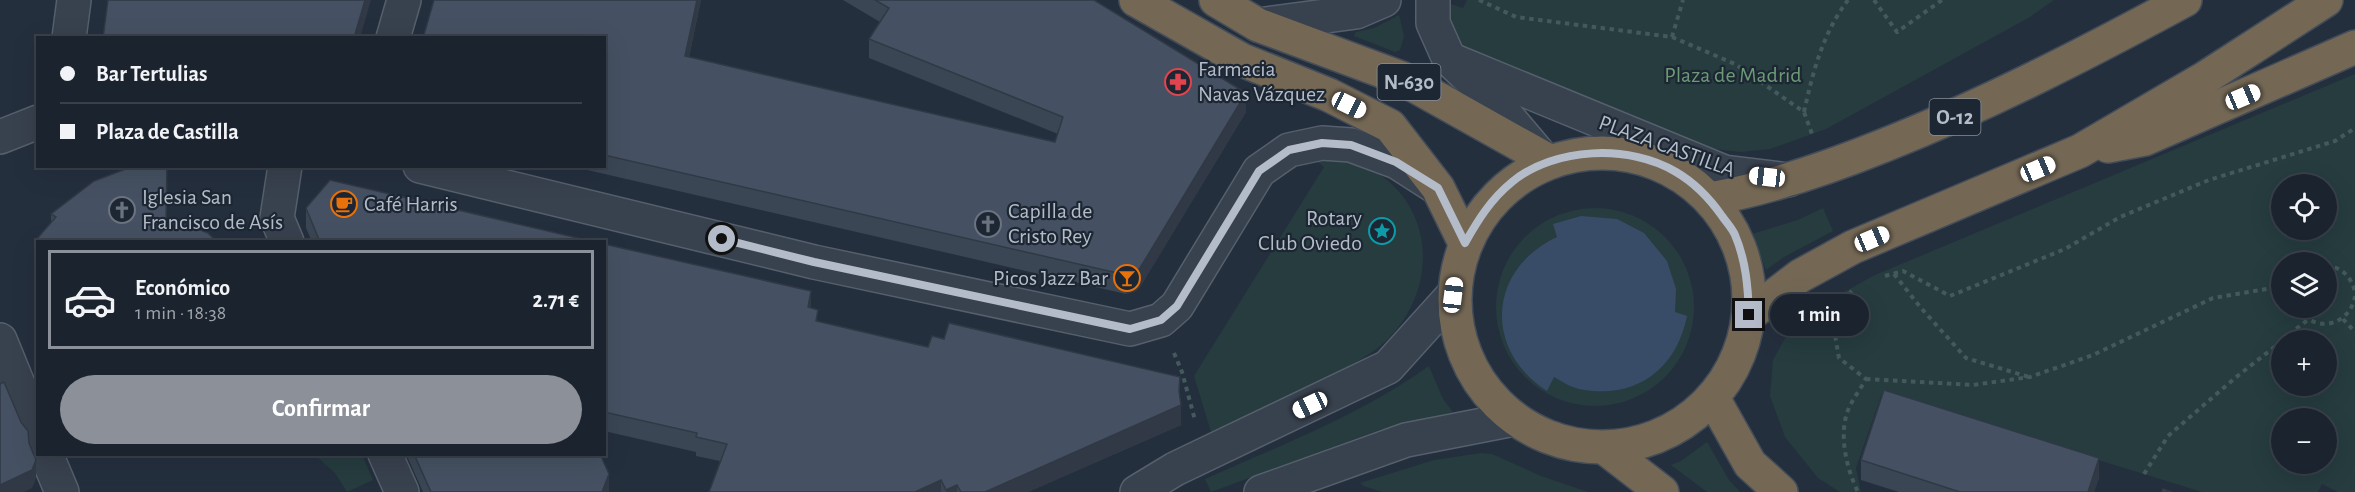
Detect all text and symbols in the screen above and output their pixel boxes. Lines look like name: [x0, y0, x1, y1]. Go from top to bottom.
place label: Farmacia Navas Vázquez: [1198, 58, 1325, 105]
text: Bar Tertulias: [96, 63, 207, 85]
road number: N-630: [1378, 64, 1440, 100]
park label: Plaza de Madrid: [1664, 64, 1802, 86]
pharmacy icon: Farmacia Navas Vázquez: [1163, 67, 1193, 97]
car: [2223, 82, 2263, 112]
car: [1329, 89, 1369, 121]
road number: O-12: [1930, 99, 1980, 135]
street label: PLAZA CASTILLA: [1596, 111, 1738, 181]
text: Plaza de Castilla: [96, 121, 239, 143]
car: [2018, 154, 2058, 184]
car: [1748, 166, 1786, 188]
map controls: [2271, 174, 2337, 474]
button: locate: [2271, 174, 2337, 240]
place label: Iglesia San Francisco de Asís: [142, 186, 283, 233]
cafe icon: Café Harris: [329, 189, 359, 219]
place label: Café Harris: [364, 193, 458, 215]
church icon: Iglesia San Francisco de Asís: [107, 195, 137, 225]
place label: Capilla de Cristo Rey: [1008, 200, 1092, 247]
place label: Rotary Club Oviedo: [1258, 207, 1363, 254]
church icon: Capilla de Cristo Rey: [973, 209, 1003, 239]
place icon: Rotary Club Oviedo: [1367, 216, 1397, 246]
car: [1852, 224, 1892, 254]
route start: [708, 225, 735, 252]
button: layers: [2271, 252, 2337, 318]
bar icon: Picos Jazz Bar: [1112, 263, 1142, 293]
place label: Picos Jazz Bar: [993, 267, 1108, 289]
icon: car: [63, 273, 117, 327]
car: [1442, 276, 1464, 314]
text: Económico: [135, 277, 230, 299]
text: 2.71 €: [533, 289, 579, 311]
callout: 1 min: [1770, 294, 1869, 336]
route end: [1735, 301, 1762, 328]
text: 1 min · 18:38: [135, 303, 226, 323]
text: 1 min: [1798, 305, 1841, 325]
button: +: [2271, 330, 2337, 396]
button: Confirmar: [60, 375, 582, 444]
car: [1290, 389, 1330, 421]
button: −: [2271, 408, 2337, 474]

